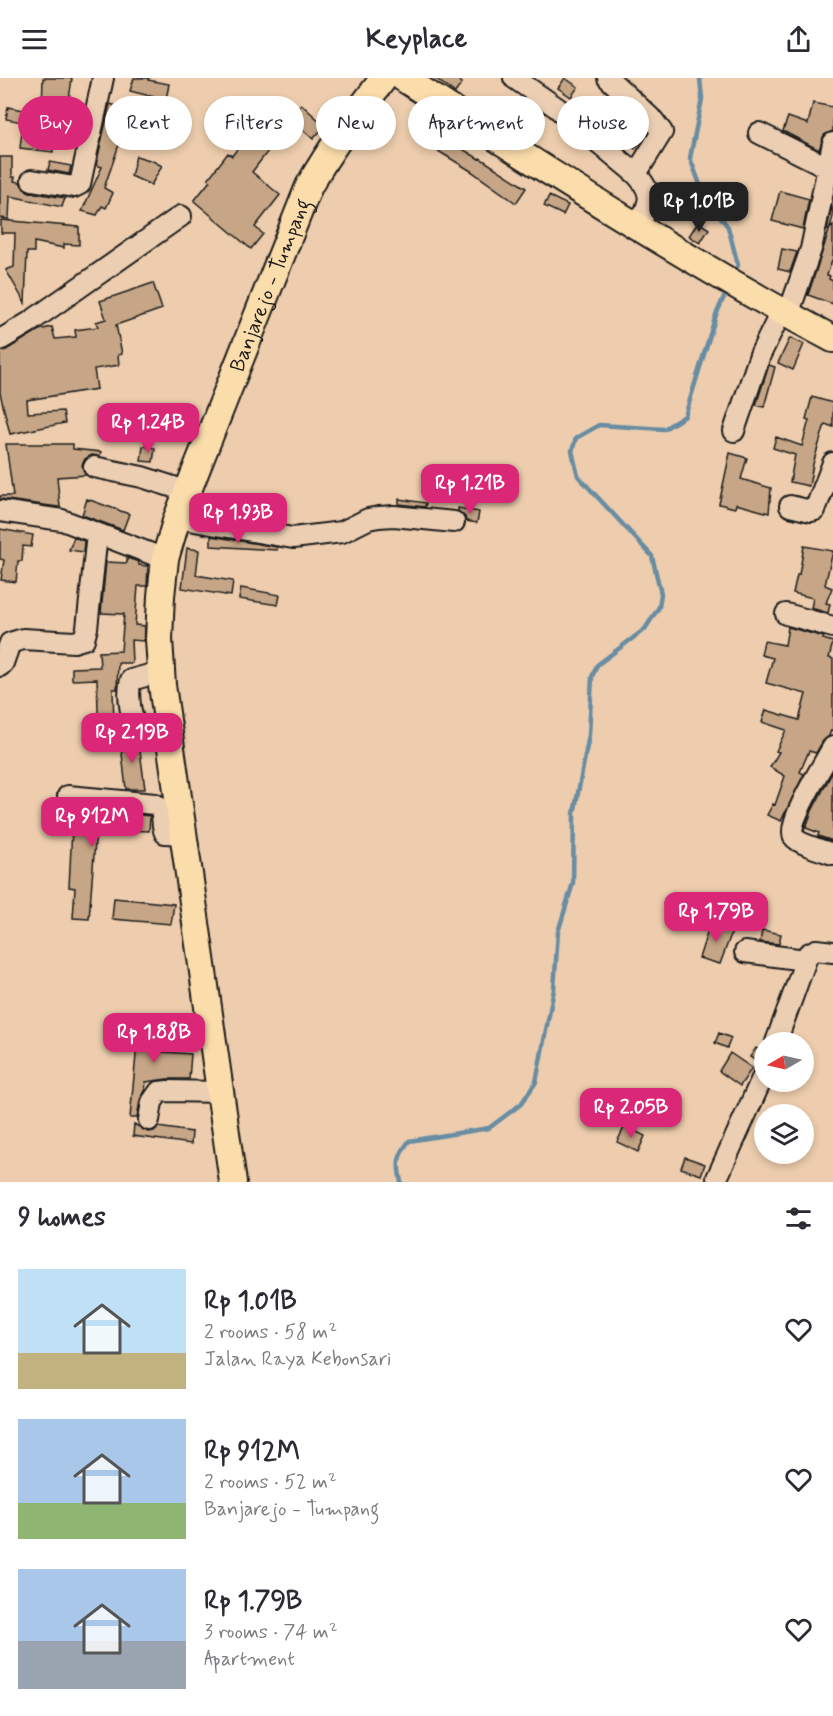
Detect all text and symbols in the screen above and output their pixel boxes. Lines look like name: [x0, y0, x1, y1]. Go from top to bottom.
text: Keyplace: [366, 22, 467, 57]
icon: menu: [18, 23, 51, 56]
icon: share: [782, 23, 815, 56]
chip: Buy: [18, 96, 93, 150]
chip: Rent: [105, 96, 192, 150]
chip: Filters: [204, 96, 304, 150]
chip: New: [316, 96, 396, 150]
chip: Apartment: [408, 96, 545, 150]
chip: House: [557, 96, 649, 150]
pin: Rp 1.01B: [637, 182, 761, 233]
text: Rp 1.01B: [663, 188, 735, 215]
street label: Banjarejo - Tumpang: [224, 194, 320, 376]
pin: Rp 1.24B: [86, 403, 210, 454]
text: Rp 1.24B: [111, 409, 185, 436]
pin: Rp 1.21B: [408, 464, 532, 515]
text: Rp 1.21B: [435, 470, 505, 497]
pin: Rp 1.93B: [176, 493, 300, 544]
text: Rp 1.93B: [203, 499, 273, 526]
pin: Rp 2.19B: [70, 713, 194, 764]
text: Rp 2.19B: [95, 719, 169, 746]
pin: Rp 912M: [37, 797, 147, 848]
text: Rp 912M: [55, 803, 129, 830]
pin: Rp 1.79B: [654, 892, 778, 943]
text: Rp 1.79B: [678, 898, 754, 925]
pin: Rp 1.88B: [92, 1013, 216, 1064]
text: Rp 1.88B: [117, 1019, 191, 1046]
north arrow: [754, 1032, 814, 1092]
map controls: [754, 1032, 814, 1164]
pin: Rp 2.05B: [569, 1088, 693, 1139]
text: Rp 2.05B: [594, 1094, 668, 1121]
button: layers: [754, 1104, 814, 1164]
text: 9 homes: [18, 1201, 106, 1235]
icon: filters: [782, 1202, 815, 1235]
text: Rp 1.01B: [204, 1285, 297, 1319]
icon: home: [66, 1293, 138, 1365]
icon: heart: [782, 1313, 815, 1346]
text: 2 rooms · 58 m²: [204, 1319, 337, 1346]
text: Jalan Raya Kebonsari: [204, 1346, 391, 1373]
text: Rp 912M: [204, 1435, 300, 1469]
icon: home: [66, 1443, 138, 1515]
icon: heart: [782, 1463, 815, 1496]
text: 2 rooms · 52 m²: [204, 1469, 337, 1496]
text: Banjarejo - Tumpang: [204, 1496, 379, 1523]
text: Rp 1.79B: [204, 1585, 302, 1619]
icon: home: [66, 1593, 138, 1665]
icon: heart: [782, 1613, 815, 1646]
text: 3 rooms · 74 m²: [204, 1619, 338, 1646]
text: Apartment: [204, 1646, 295, 1673]

